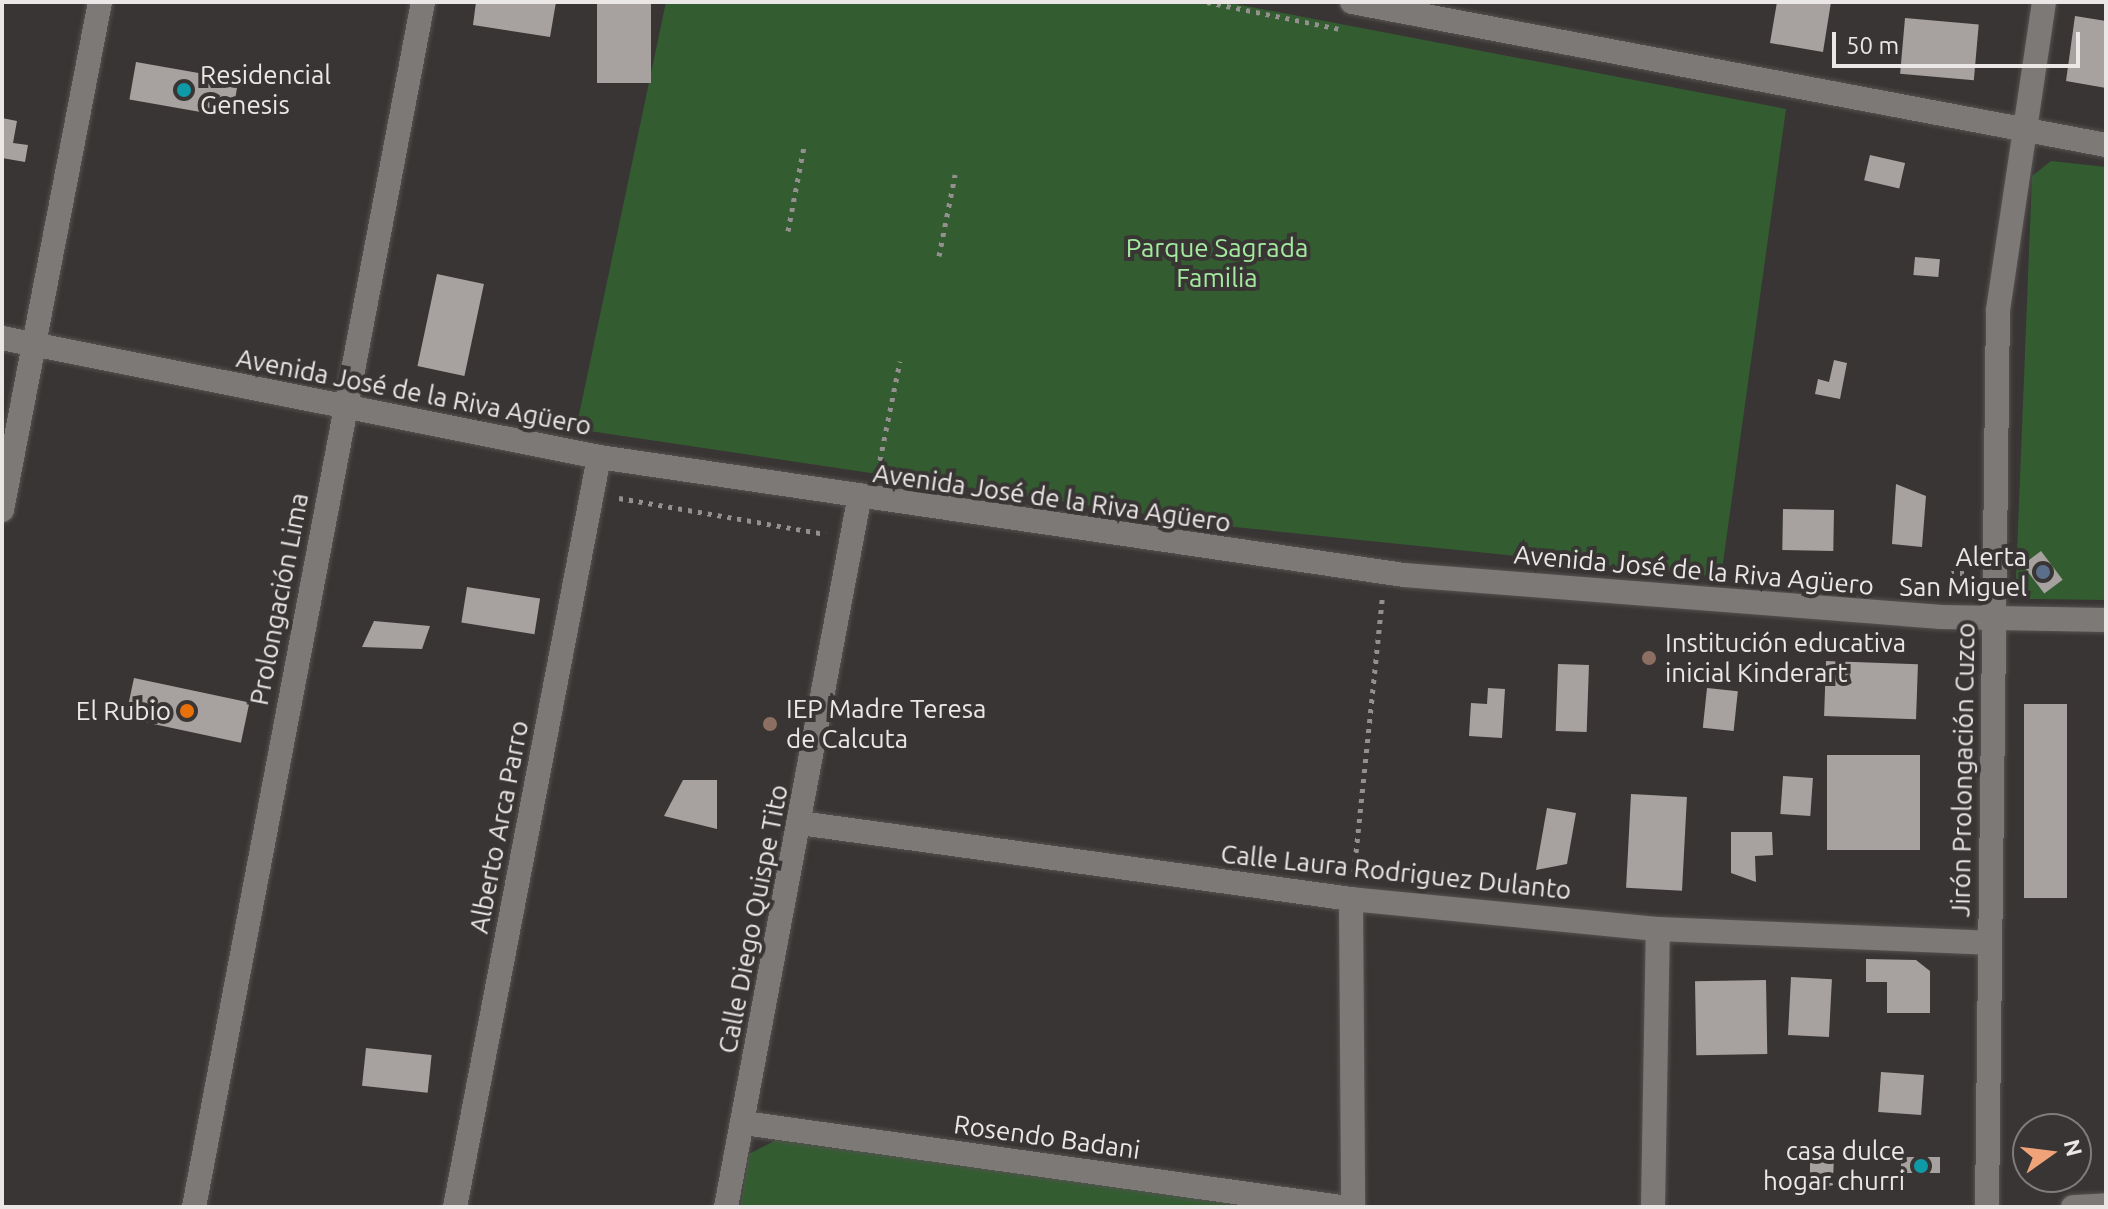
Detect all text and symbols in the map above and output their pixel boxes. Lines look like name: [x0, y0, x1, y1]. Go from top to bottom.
scale bar: [1836, 16, 2084, 66]
text: 50 m: [1846, 32, 1899, 59]
place label: Residencial Genesis: [200, 59, 331, 120]
marker: Residencial Genesis: [175, 81, 193, 99]
park label: Parque Sagrada Familia: [1126, 232, 1308, 294]
street label: Avenida José de la Riva Agüero: [234, 342, 594, 442]
street label: Avenida José de la Riva Agüero: [871, 457, 1233, 539]
street label: Prolongación Lima: [243, 490, 315, 708]
street label: Avenida José de la Riva Agüero: [1513, 539, 1875, 601]
place label: Alerta San Miguel: [1899, 541, 2027, 602]
marker: Alerta San Miguel: [2034, 563, 2052, 581]
street label: Jirón Prolongación Cuzco: [1945, 622, 1981, 918]
place label: Institución educativa inicial Kinderart: [1665, 627, 1906, 688]
marker: Institución educativa inicial Kinderart: [1640, 649, 1658, 667]
place label: IEP Madre Teresa de Calcuta: [786, 693, 986, 754]
place label: El Rubio: [76, 695, 171, 727]
marker: El Rubio: [178, 702, 196, 720]
marker: IEP Madre Teresa de Calcuta: [761, 715, 779, 733]
street label: Alberto Arca Parro: [463, 718, 535, 936]
street label: Calle Diego Quispe Tito: [712, 782, 794, 1056]
street label: Calle Laura Rodriguez Dulanto: [1219, 838, 1573, 906]
street label: Rosendo Badani: [952, 1108, 1142, 1166]
north arrow: [2012, 1113, 2092, 1193]
place label: casa dulce hogar churri: [1763, 1135, 1905, 1196]
text: N: [2060, 1137, 2088, 1159]
marker: casa dulce hogar churri: [1912, 1157, 1930, 1175]

